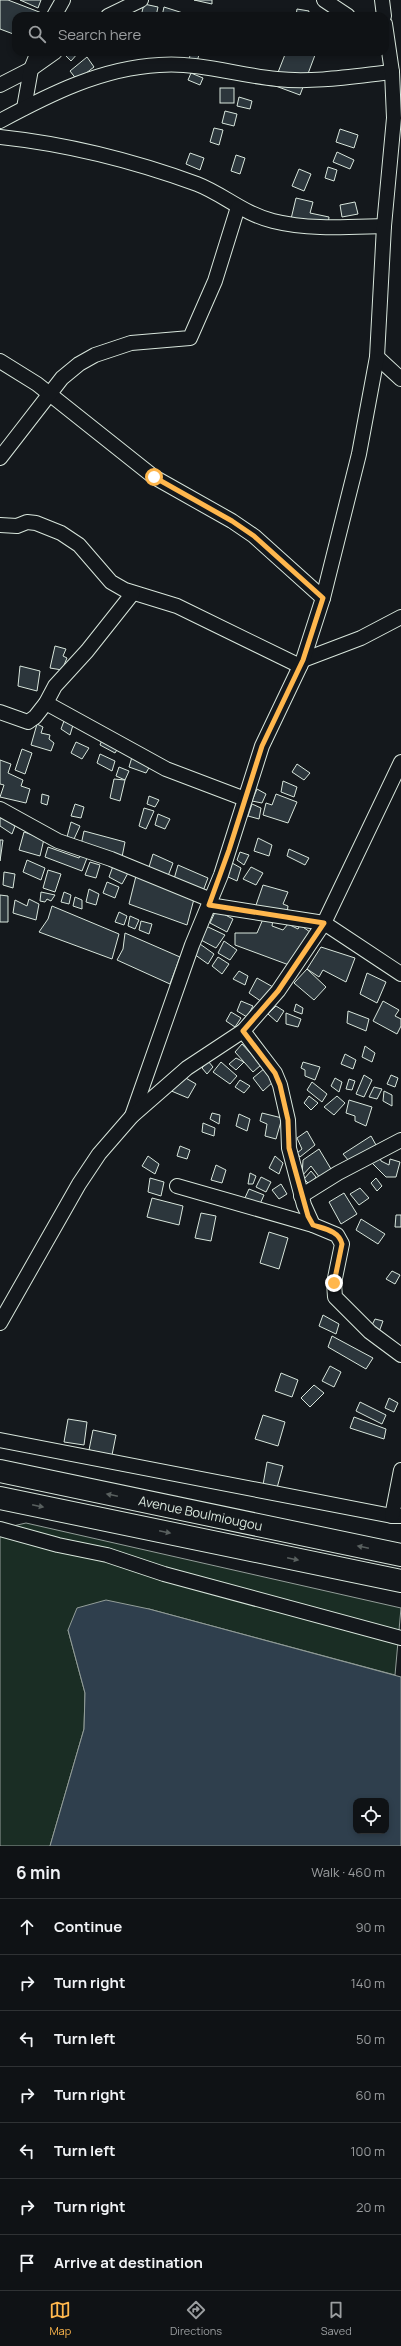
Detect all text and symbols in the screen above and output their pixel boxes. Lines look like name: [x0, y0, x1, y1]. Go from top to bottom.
search box: [12, 12, 389, 56]
icon: search: [26, 23, 48, 45]
text: Search here: [58, 24, 141, 45]
route start: [145, 468, 163, 486]
route end: [325, 1274, 343, 1292]
one-way arrow: [106, 1491, 118, 1497]
street label: Avenue Boulmiougou: [137, 1491, 264, 1535]
one-way arrow: [32, 1503, 44, 1509]
one-way arrow: [159, 1530, 172, 1536]
one-way arrow: [357, 1543, 369, 1549]
one-way arrow: [287, 1556, 299, 1562]
map controls: [353, 1798, 389, 1834]
button: locate: [353, 1798, 389, 1834]
text: 6 min: [16, 1861, 61, 1884]
text: Walk · 460 m: [311, 1863, 385, 1881]
icon: ahead: [16, 1916, 38, 1938]
text: Continue: [54, 1916, 122, 1937]
text: 90 m: [355, 1918, 385, 1936]
icon: right: [16, 1972, 38, 1994]
text: Turn right: [54, 1972, 125, 1993]
text: 140 m: [351, 1974, 385, 1992]
icon: left: [16, 2028, 38, 2050]
text: Turn left: [54, 2028, 116, 2049]
text: 50 m: [356, 2030, 385, 2048]
icon: right: [16, 2084, 38, 2106]
text: Turn right: [54, 2084, 125, 2105]
text: 60 m: [355, 2086, 385, 2104]
icon: left: [16, 2140, 38, 2162]
text: Turn left: [54, 2140, 116, 2161]
text: 100 m: [350, 2142, 385, 2160]
icon: right: [16, 2196, 38, 2218]
text: Turn right: [54, 2196, 125, 2217]
text: 20 m: [356, 2198, 385, 2216]
icon: arrive: [16, 2252, 38, 2274]
text: Arrive at destination: [54, 2252, 203, 2273]
tab: Map: [49, 2299, 71, 2338]
tab: Directions: [170, 2299, 222, 2338]
tab: Saved: [321, 2299, 352, 2338]

